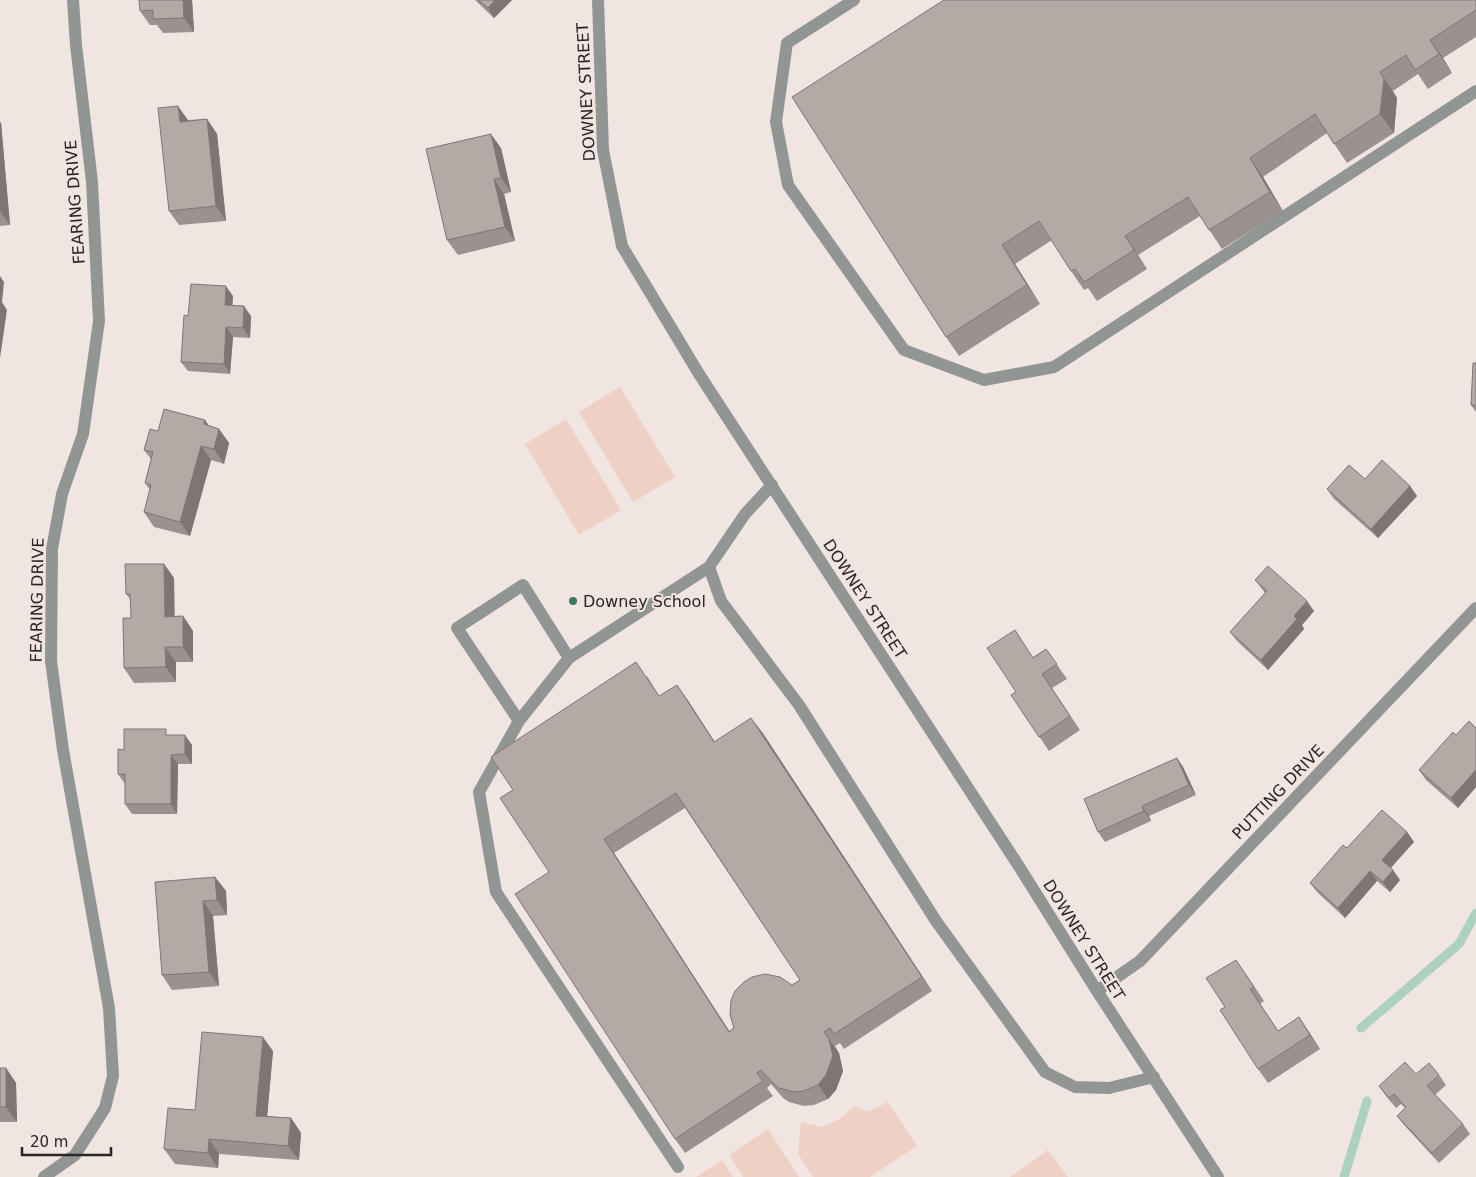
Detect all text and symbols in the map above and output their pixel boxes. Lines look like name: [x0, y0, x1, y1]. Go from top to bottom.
street label: DOWNEY STREET: [573, 22, 599, 162]
street label: FEARING DRIVE: [61, 139, 89, 265]
street label: DOWNEY STREET: [819, 536, 911, 663]
street label: FEARING DRIVE: [26, 537, 48, 663]
place label: Downey School: [583, 592, 706, 611]
marker: Downey School: [567, 595, 579, 607]
street label: PUTTING DRIVE: [1228, 741, 1328, 843]
street label: DOWNEY STREET: [1039, 876, 1129, 1004]
scale bar: [22, 1124, 111, 1156]
text: 20 m: [30, 1133, 68, 1151]

